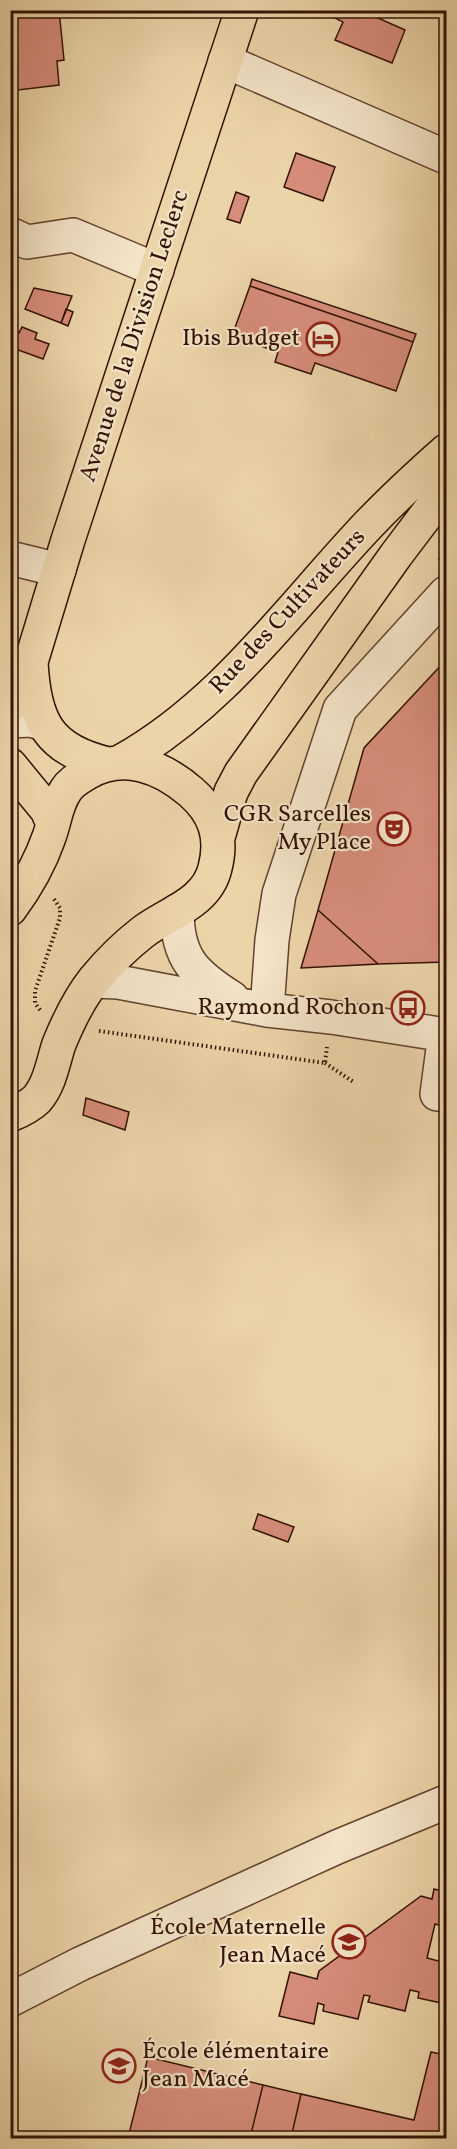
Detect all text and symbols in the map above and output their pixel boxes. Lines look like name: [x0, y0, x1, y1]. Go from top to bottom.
street label: Avenue de la Division Leclerc: [72, 186, 198, 486]
hotel icon: Ibis Budget: [305, 321, 341, 357]
place label: Ibis Budget: [182, 322, 300, 356]
street label: Rue des Cultivateurs: [202, 521, 374, 703]
place label: CGR Sarcelles My Place: [224, 798, 371, 860]
theatre icon: CGR Sarcelles My Place: [376, 811, 412, 847]
bus stop icon: Raymond Rochon: [390, 990, 426, 1026]
place label: Raymond Rochon: [197, 991, 385, 1025]
place label: École Maternelle Jean Macé: [150, 1911, 326, 1973]
school or university icon: École Maternelle Jean Macé: [331, 1924, 367, 1960]
place label: École élémentaire Jean Macé: [142, 2035, 329, 2097]
school or university icon: École élémentaire Jean Macé: [101, 2048, 137, 2084]

